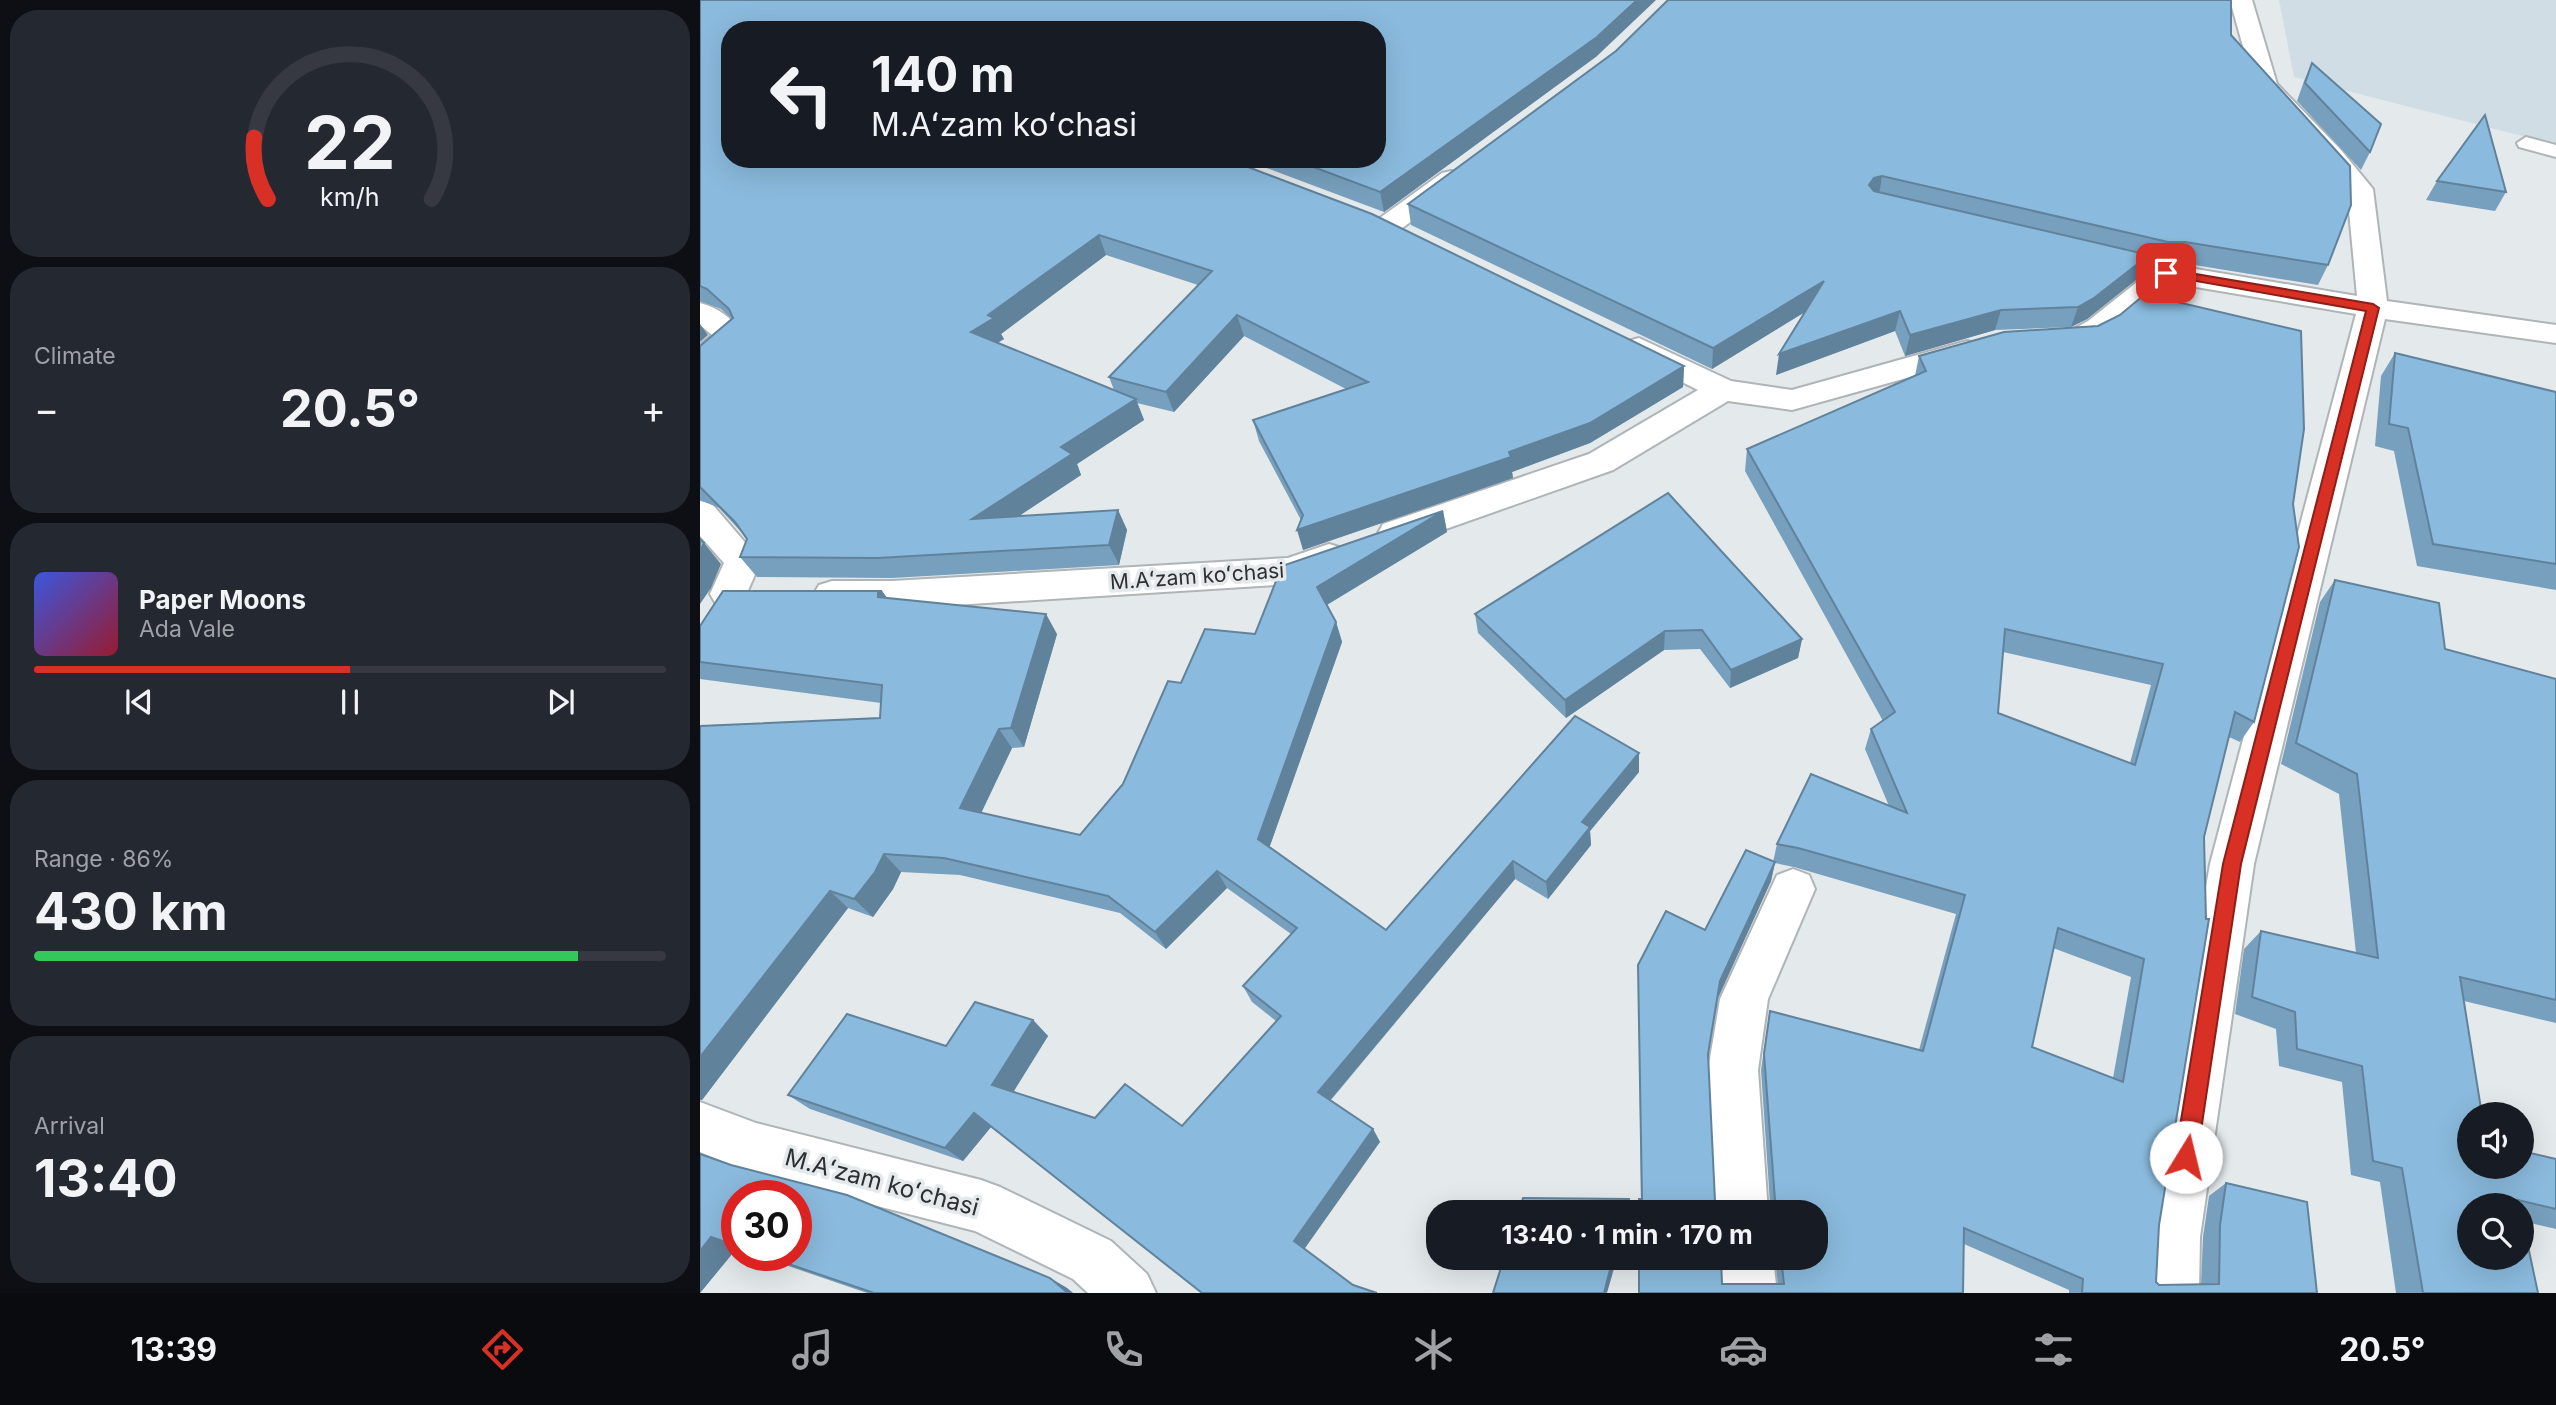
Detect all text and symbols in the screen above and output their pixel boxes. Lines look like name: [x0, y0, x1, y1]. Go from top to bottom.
text: 140 m: [871, 45, 1015, 104]
icon: left: [756, 49, 847, 140]
text: 22: [304, 99, 396, 188]
text: M.Aʻzam koʻchasi: [871, 105, 1137, 144]
text: km/h: [320, 182, 380, 212]
pin: [2136, 243, 2196, 303]
icon: arrive: [2147, 254, 2185, 292]
text: Climate: [34, 342, 116, 370]
text: 20.5°: [280, 377, 420, 440]
text: −: [34, 386, 59, 432]
text: +: [641, 386, 666, 432]
street label: M.Aʻzam koʻchasi: [1109, 557, 1285, 595]
text: Paper Moons: [139, 584, 306, 615]
text: Ada Vale: [139, 615, 235, 643]
icon: previous: [120, 683, 158, 721]
icon: pause: [331, 683, 369, 721]
icon: next: [542, 683, 580, 721]
text: Range · 86%: [34, 845, 173, 873]
text: 430 km: [34, 880, 228, 943]
map controls: [2457, 1102, 2534, 1270]
button: sound: [2457, 1102, 2534, 1179]
text: Arrival: [34, 1112, 105, 1140]
position arrow: [2149, 1120, 2223, 1194]
street label: M.Aʻzam koʻchasi: [782, 1142, 982, 1222]
text: 13:40: [34, 1147, 178, 1210]
speed limit sign: 30: [721, 1180, 812, 1271]
button: search: [2457, 1193, 2534, 1270]
text: 13:40 · 1 min · 170 m: [1501, 1219, 1753, 1250]
icon: directions: [478, 1325, 527, 1374]
icon: music: [788, 1325, 837, 1374]
icon: phone: [1099, 1325, 1148, 1374]
icon: climate: [1409, 1325, 1458, 1374]
icon: car: [1719, 1325, 1768, 1374]
icon: filters: [2029, 1325, 2078, 1374]
text: 13:39: [131, 1330, 217, 1369]
text: 20.5°: [2339, 1330, 2425, 1369]

